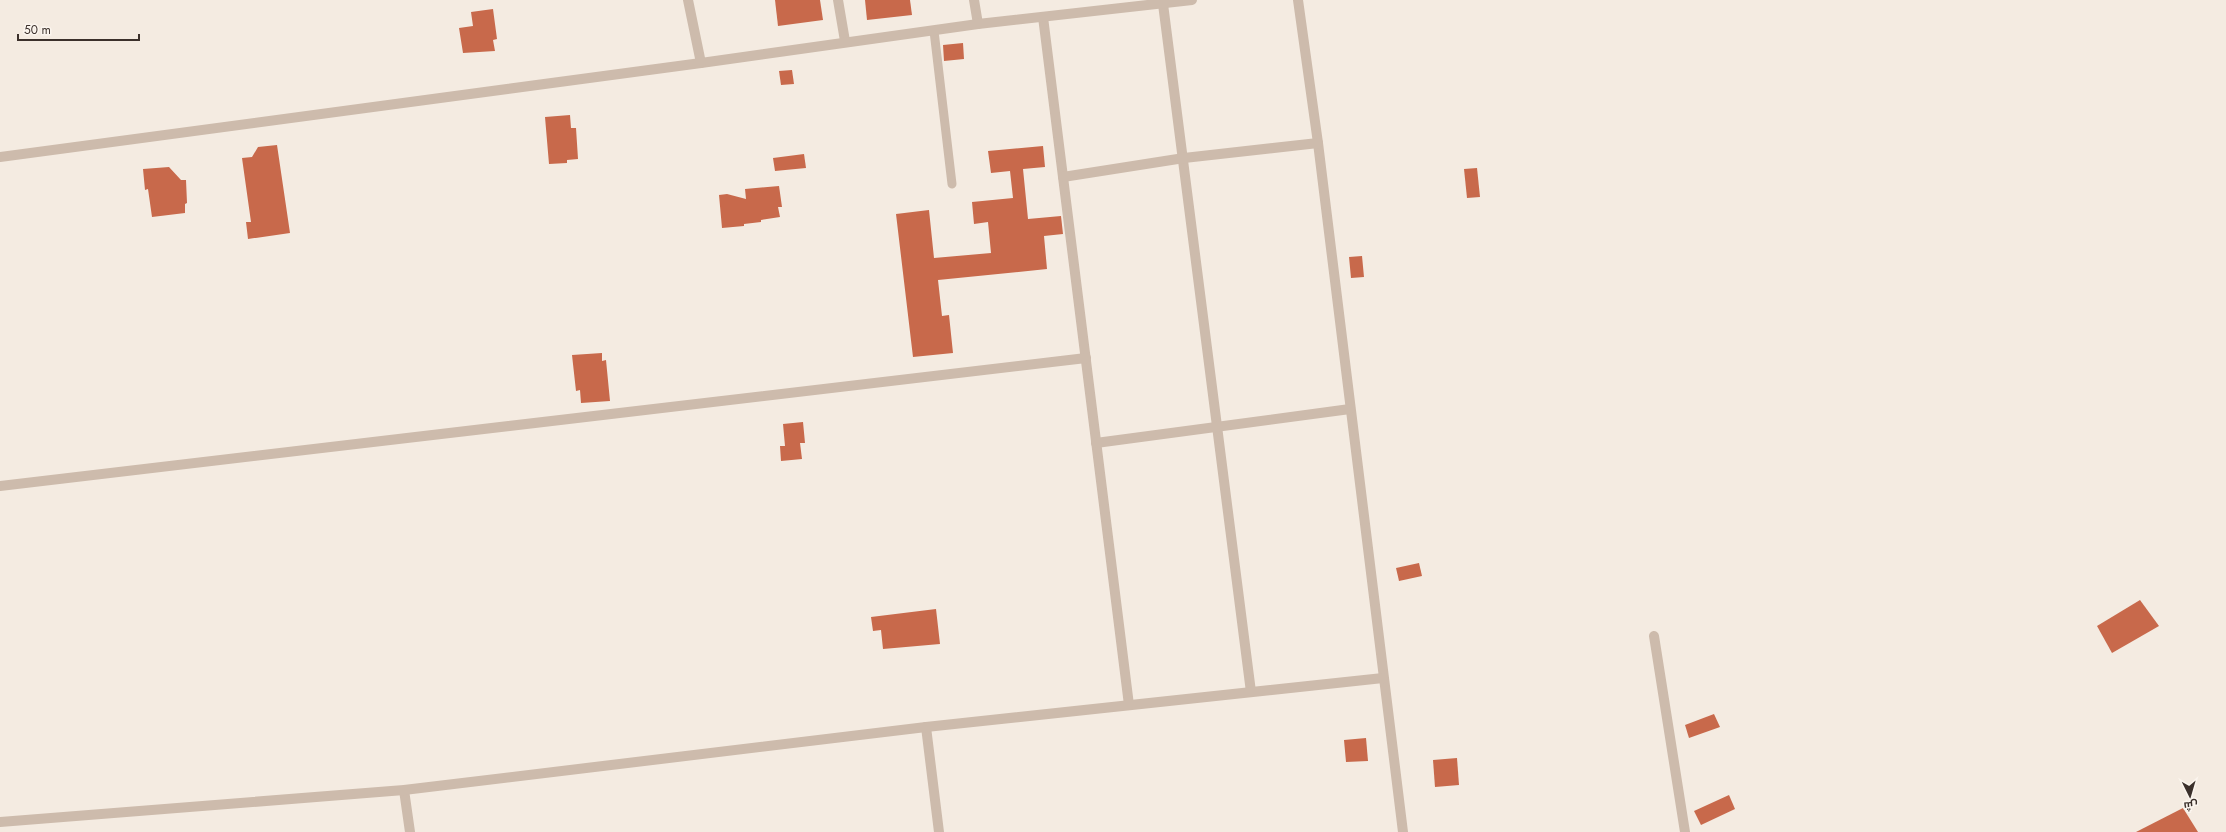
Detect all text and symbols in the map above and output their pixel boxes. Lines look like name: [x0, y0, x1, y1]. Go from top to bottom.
scale bar: [18, 16, 139, 42]
text: 50 m: [24, 21, 51, 39]
north arrow: [2170, 776, 2210, 816]
text: ش: [2183, 797, 2199, 815]

